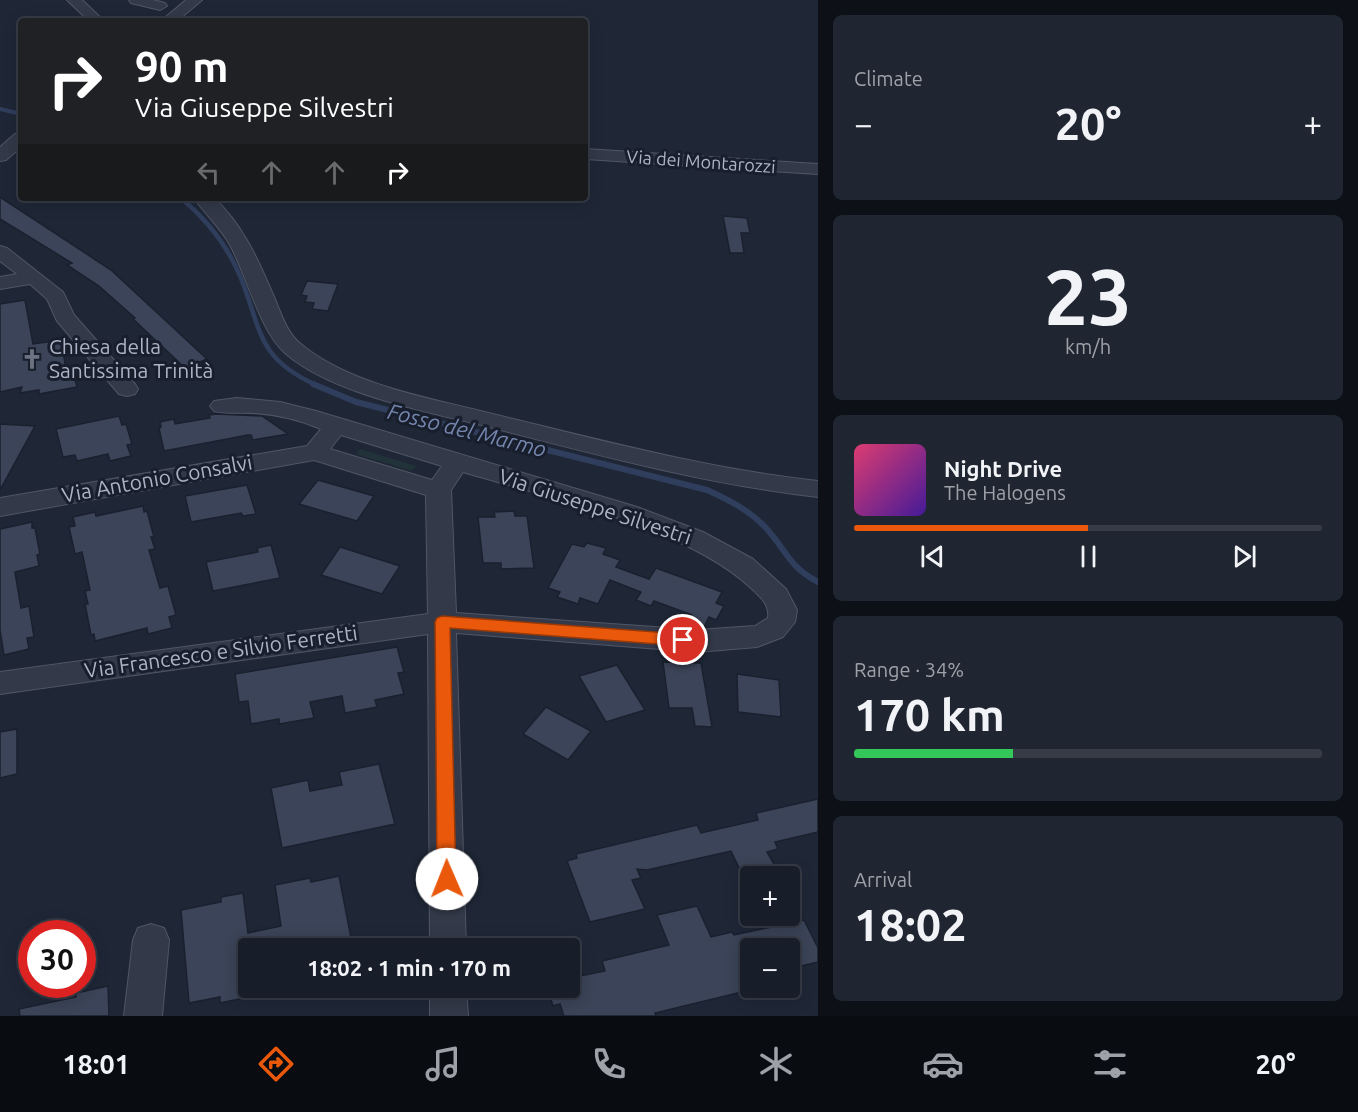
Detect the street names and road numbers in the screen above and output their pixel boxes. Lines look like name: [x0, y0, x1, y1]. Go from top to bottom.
street label: Via dei Montarozzi: [626, 146, 776, 176]
street label: Via Antonio Consalvi: [60, 449, 254, 507]
street label: Via Giuseppe Silvestri: [496, 464, 695, 549]
street label: Via Francesco e Silvio Ferretti: [83, 620, 359, 682]

